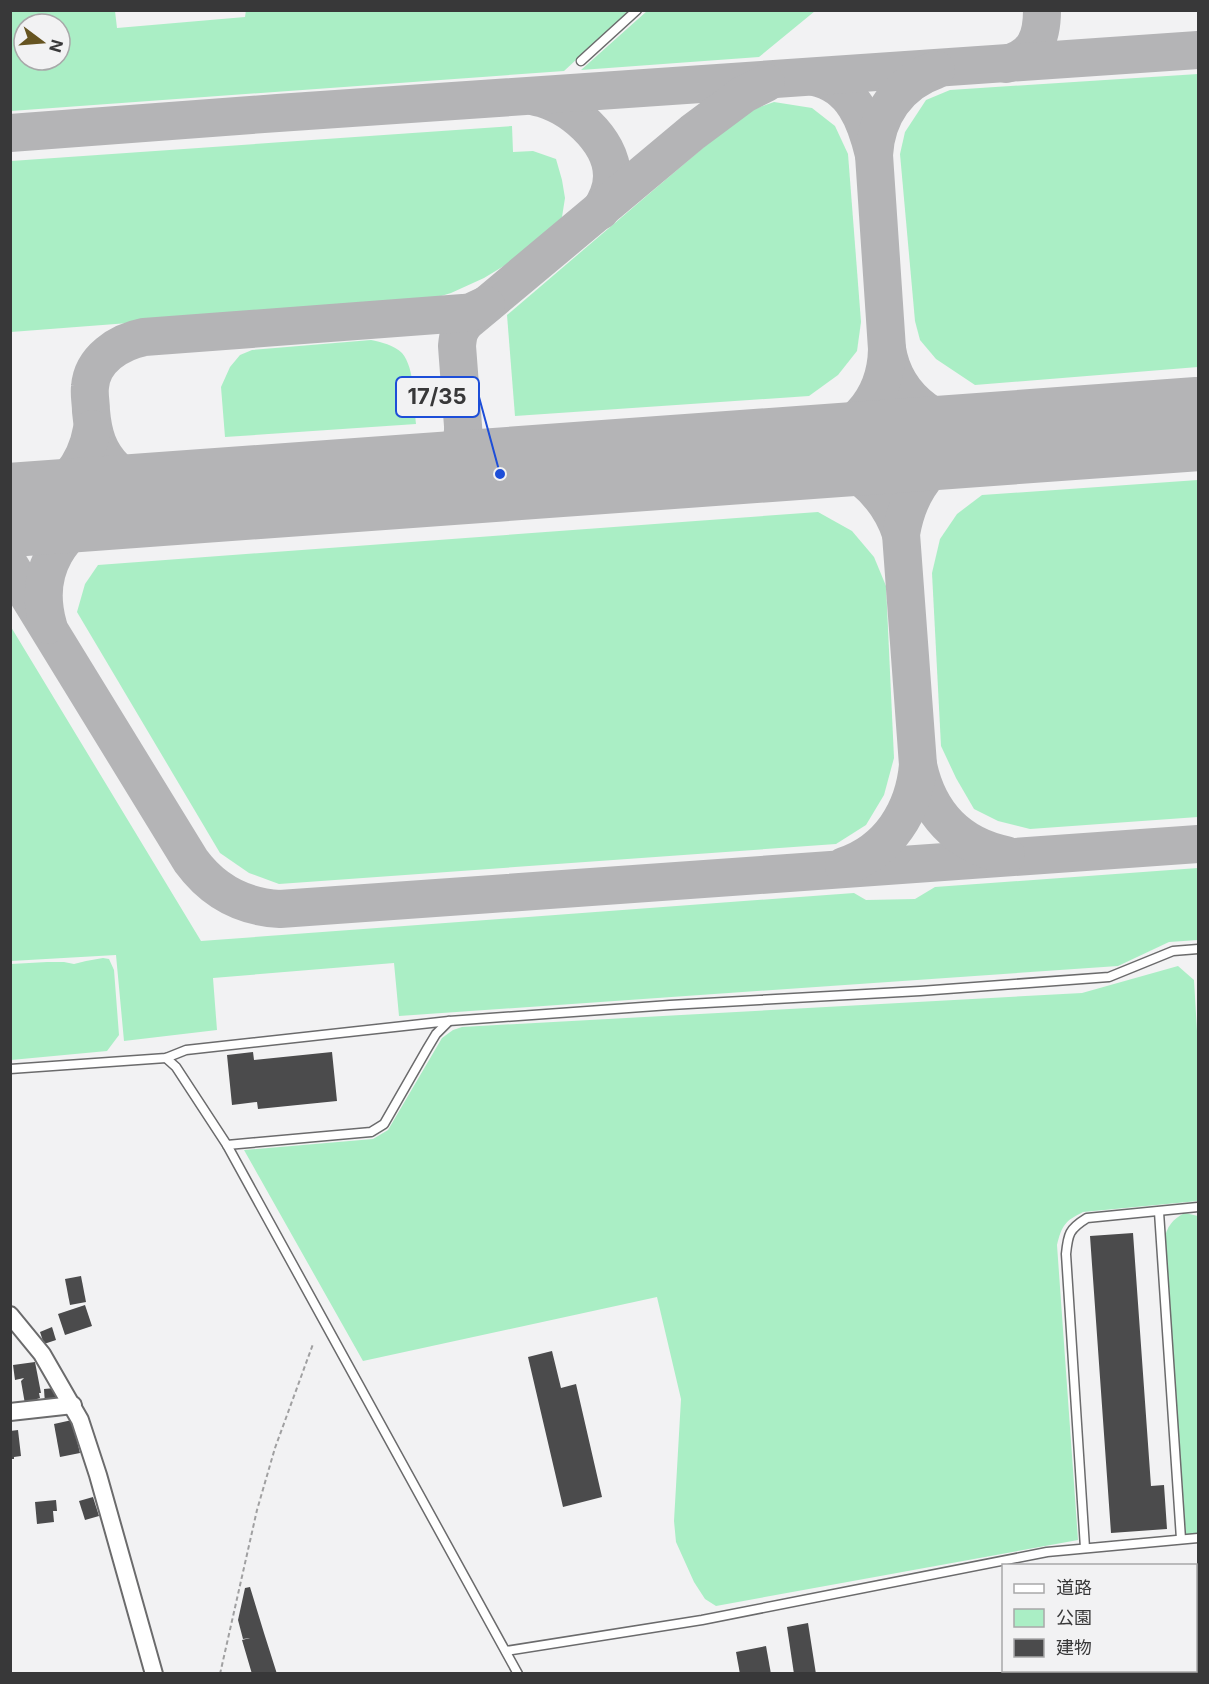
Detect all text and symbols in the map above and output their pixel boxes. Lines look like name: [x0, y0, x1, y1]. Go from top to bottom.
north arrow: [12, 12, 72, 72]
text: N: [45, 38, 68, 55]
callout: 17/35: [396, 377, 479, 417]
text: 17/35: [407, 383, 467, 409]
legend: [1002, 1564, 1197, 1672]
text: 道路: [1056, 1577, 1092, 1598]
text: 公園: [1056, 1607, 1092, 1628]
text: 建物: [1056, 1637, 1092, 1658]

